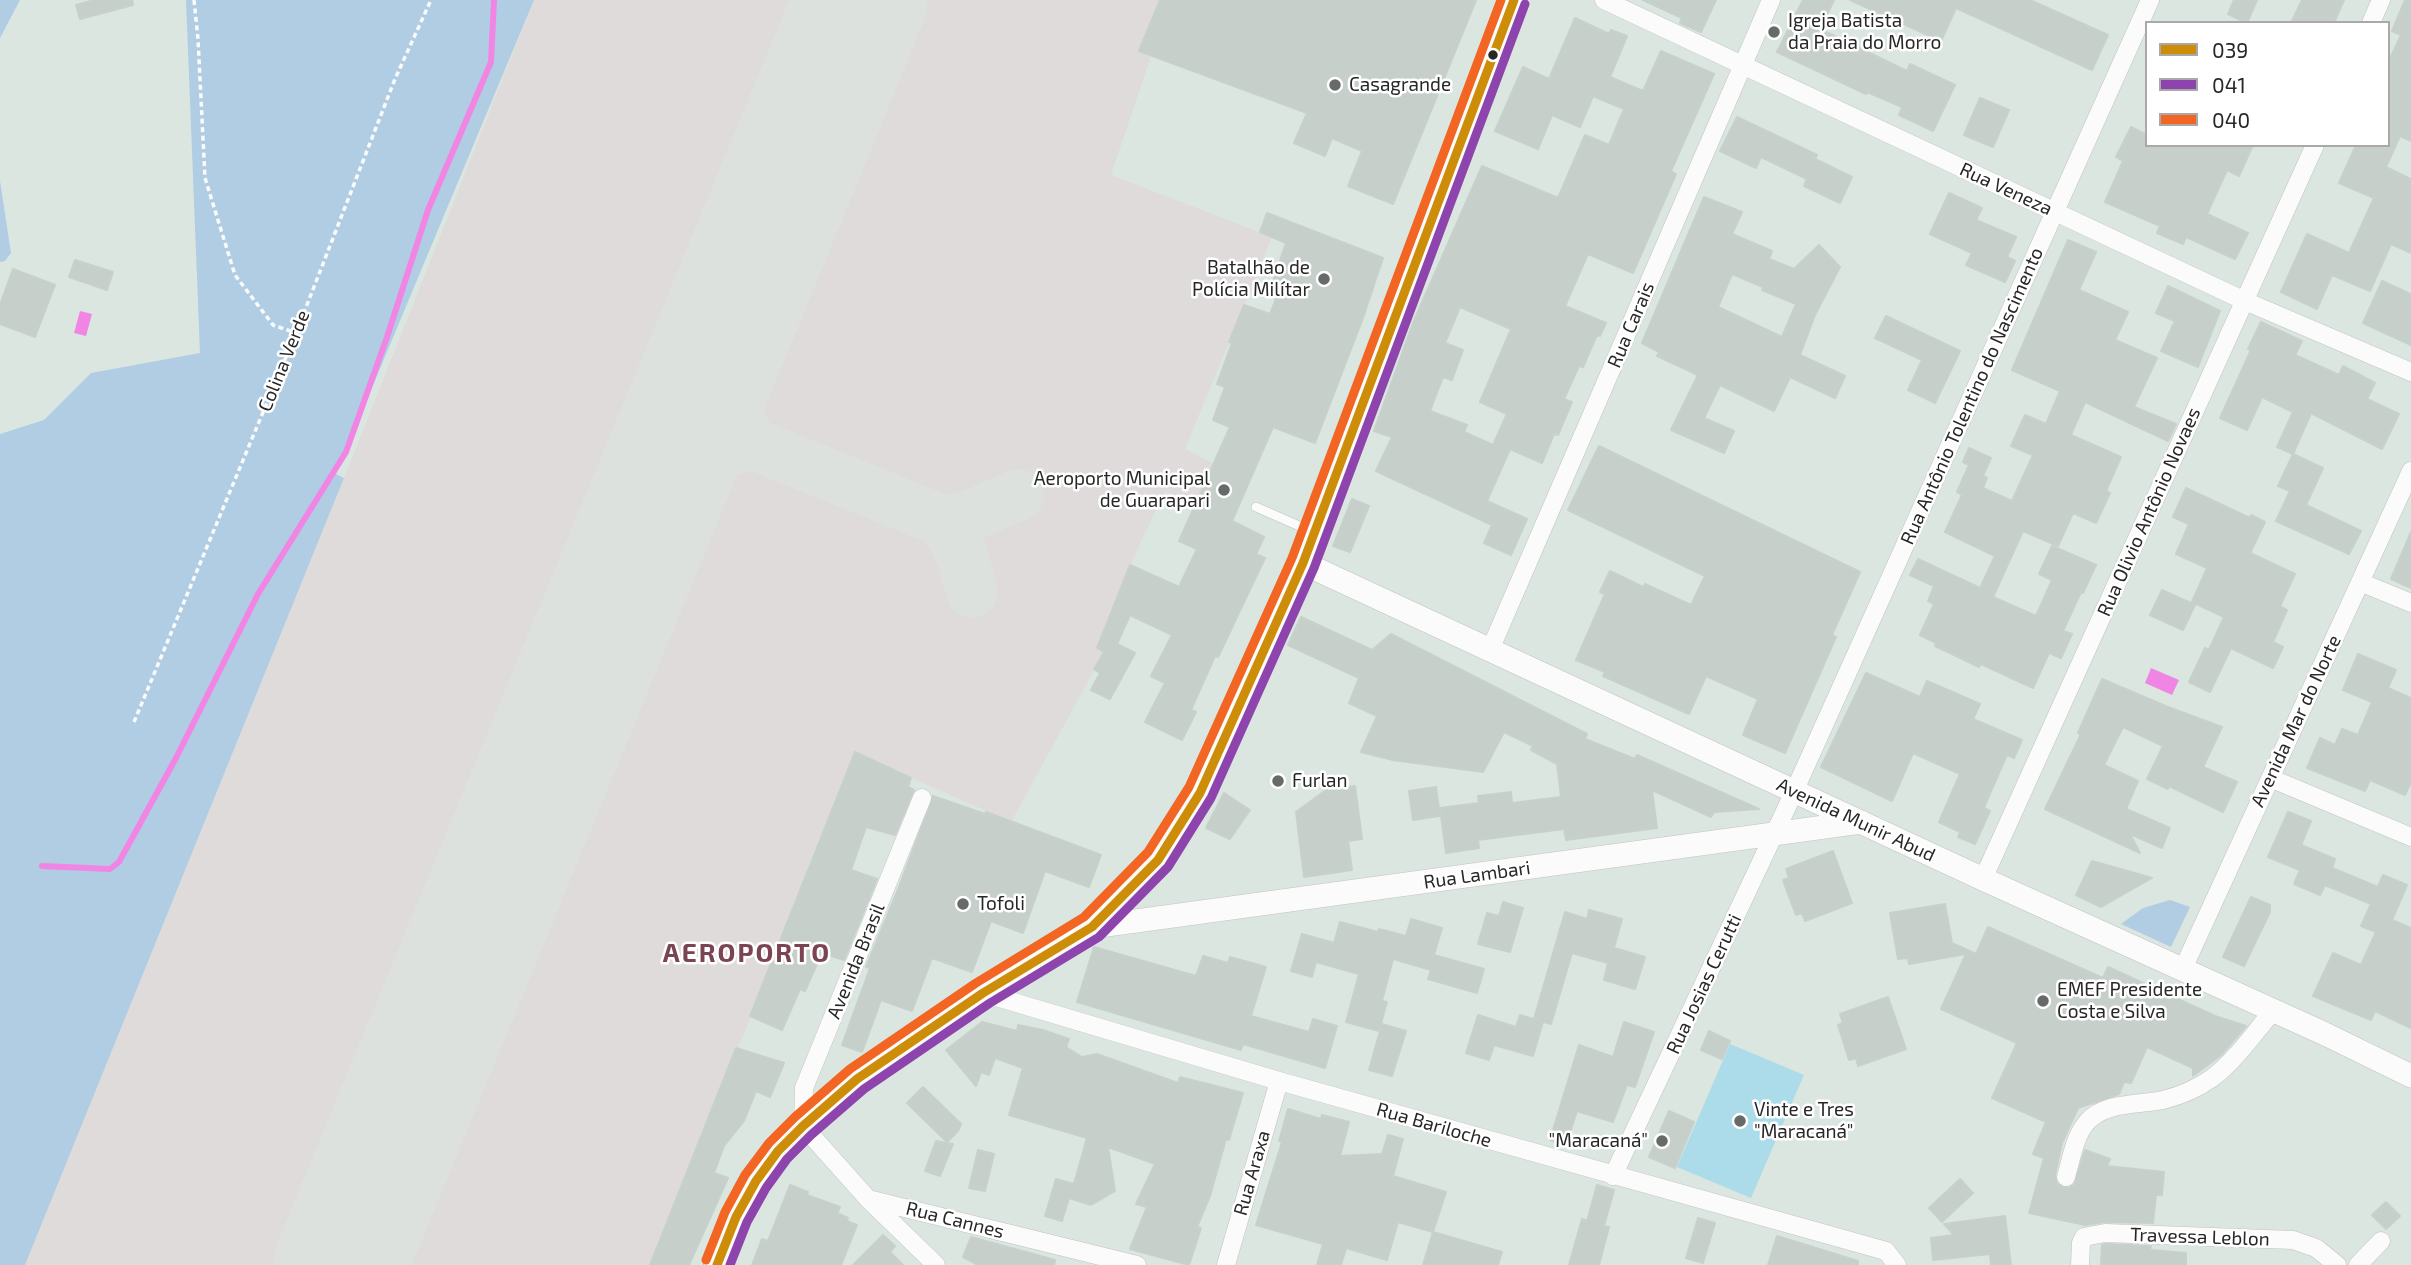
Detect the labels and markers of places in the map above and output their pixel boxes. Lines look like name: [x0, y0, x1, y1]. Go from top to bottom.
place label: Igreja Batista da Praia do Morro: [1788, 10, 1941, 54]
marker: Igreja Batista da Praia do Morro: [1766, 24, 1782, 40]
unlabelled marker: [1486, 48, 1500, 62]
place label: Casagrande: [1349, 74, 1451, 96]
marker: Casagrande: [1327, 77, 1343, 93]
place label: Batalhão de Polícia Milítar: [1192, 257, 1310, 301]
marker: Batalhão de Polícia Milítar: [1316, 271, 1332, 287]
place label: Aeroporto Municipal de Guarapari: [1034, 468, 1210, 512]
marker: Aeroporto Municipal de Guarapari: [1216, 482, 1232, 498]
place label: Furlan: [1292, 770, 1347, 792]
marker: Furlan: [1270, 773, 1286, 789]
place label: Tofoli: [977, 893, 1025, 915]
marker: Tofoli: [955, 896, 971, 912]
place label: EMEF Presidente Costa e Silva: [2057, 979, 2202, 1023]
marker: EMEF Presidente Costa e Silva: [2035, 993, 2051, 1009]
place label: Vinte e Tres "Maracaná": [1754, 1099, 1854, 1143]
marker: Vinte e Tres "Maracaná": [1732, 1113, 1748, 1129]
place label: "Maracaná": [1548, 1130, 1648, 1152]
marker: "Maracaná": [1654, 1133, 1670, 1149]

